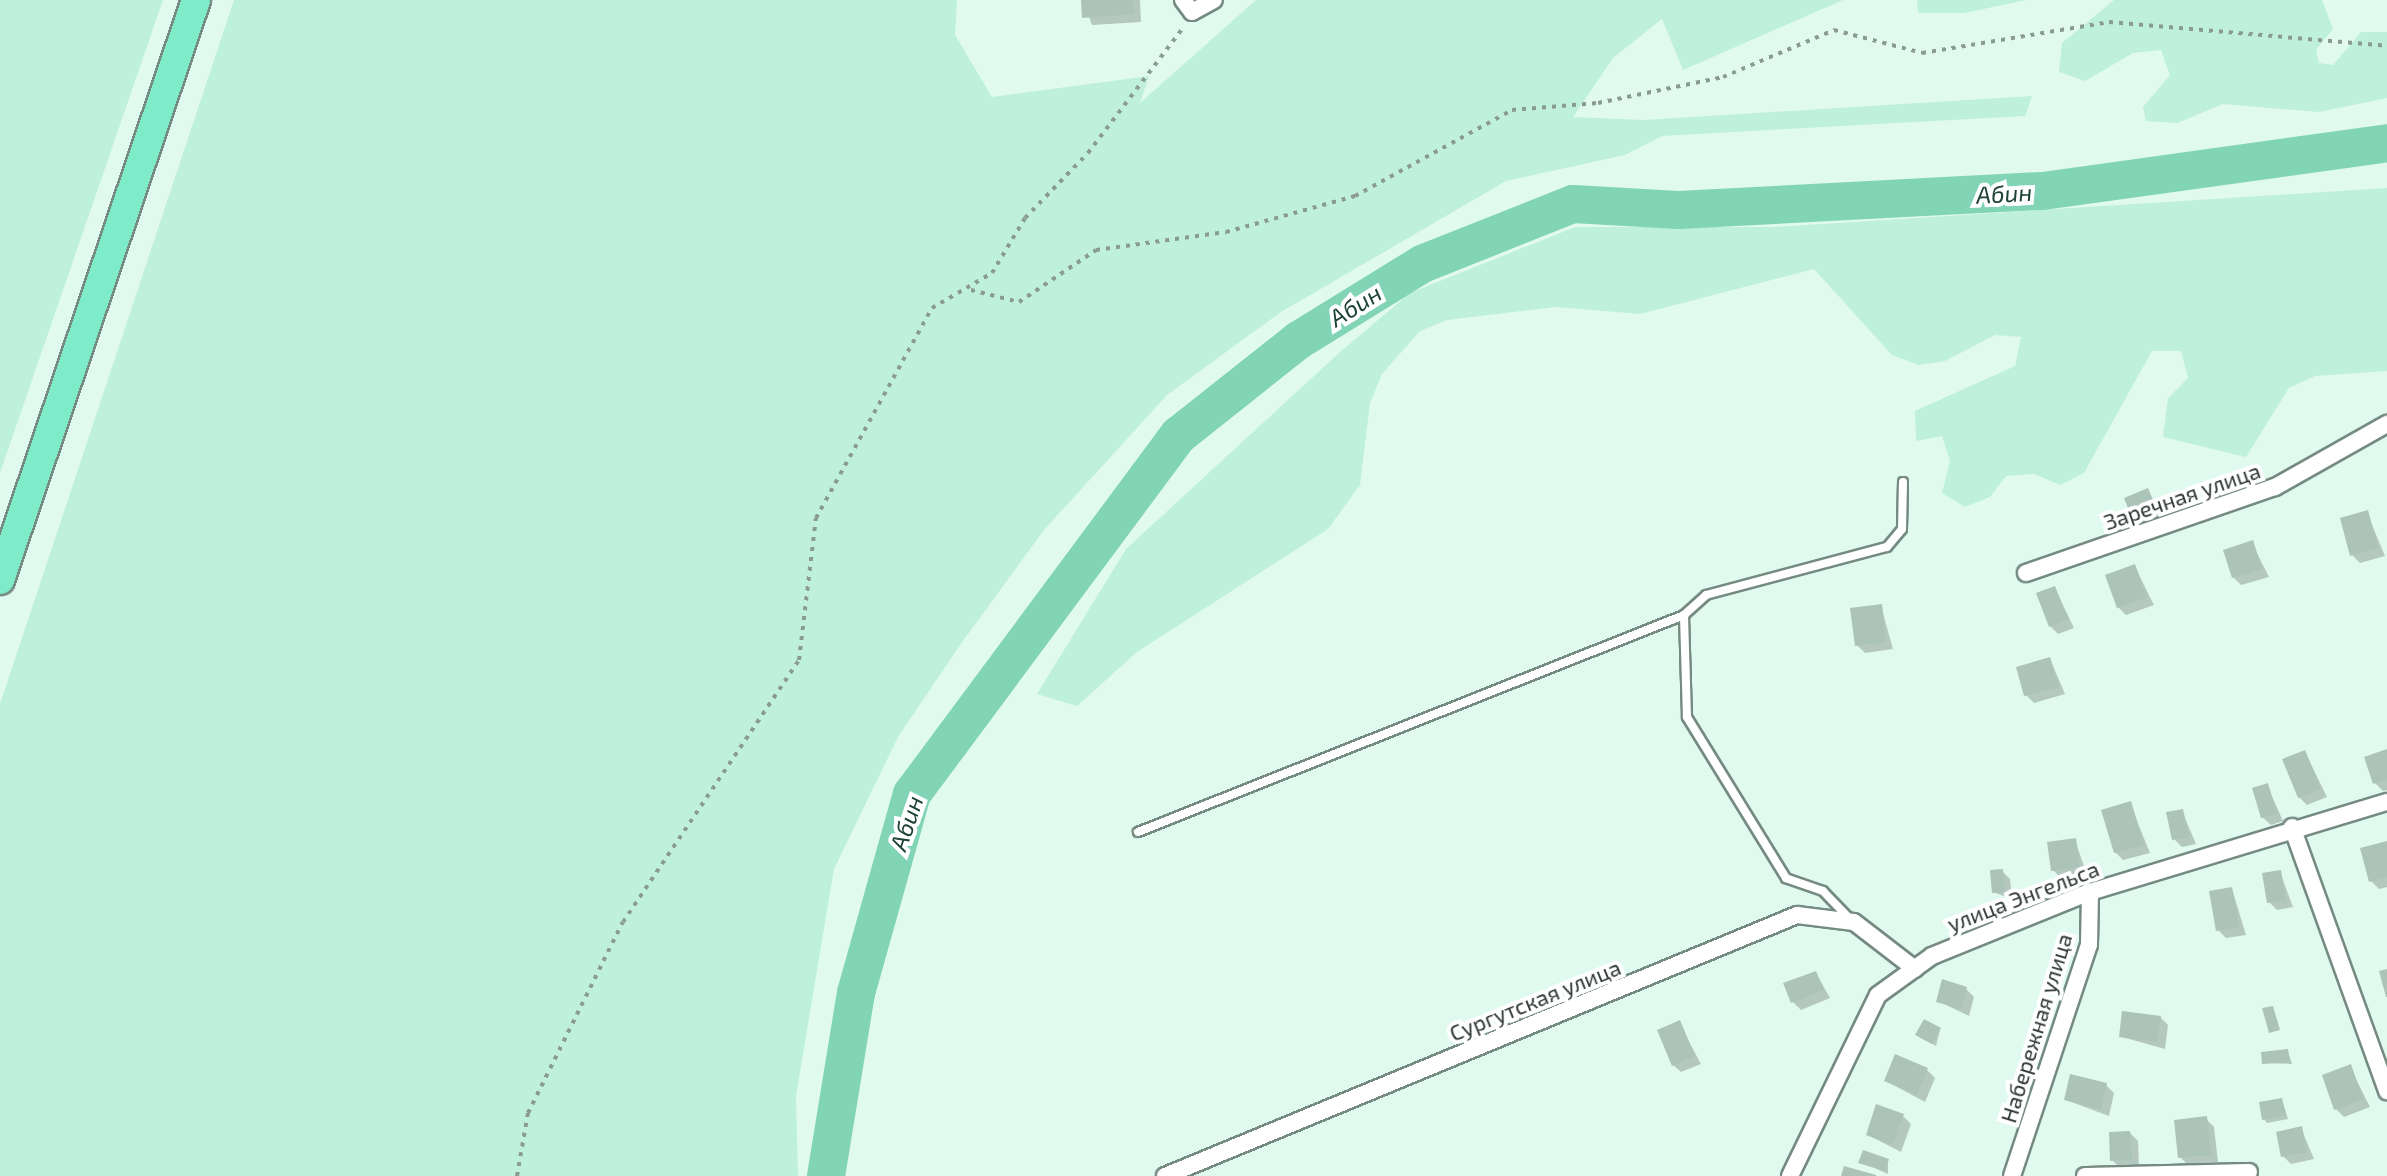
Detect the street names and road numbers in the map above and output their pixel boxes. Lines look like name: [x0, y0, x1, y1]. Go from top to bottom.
street label: Заречная улица: [2100, 457, 2264, 535]
street label: улица Энгельса: [1943, 855, 2103, 937]
street label: Набережная улица: [1995, 930, 2077, 1126]
street label: Сургутская улица: [1445, 954, 1625, 1046]

